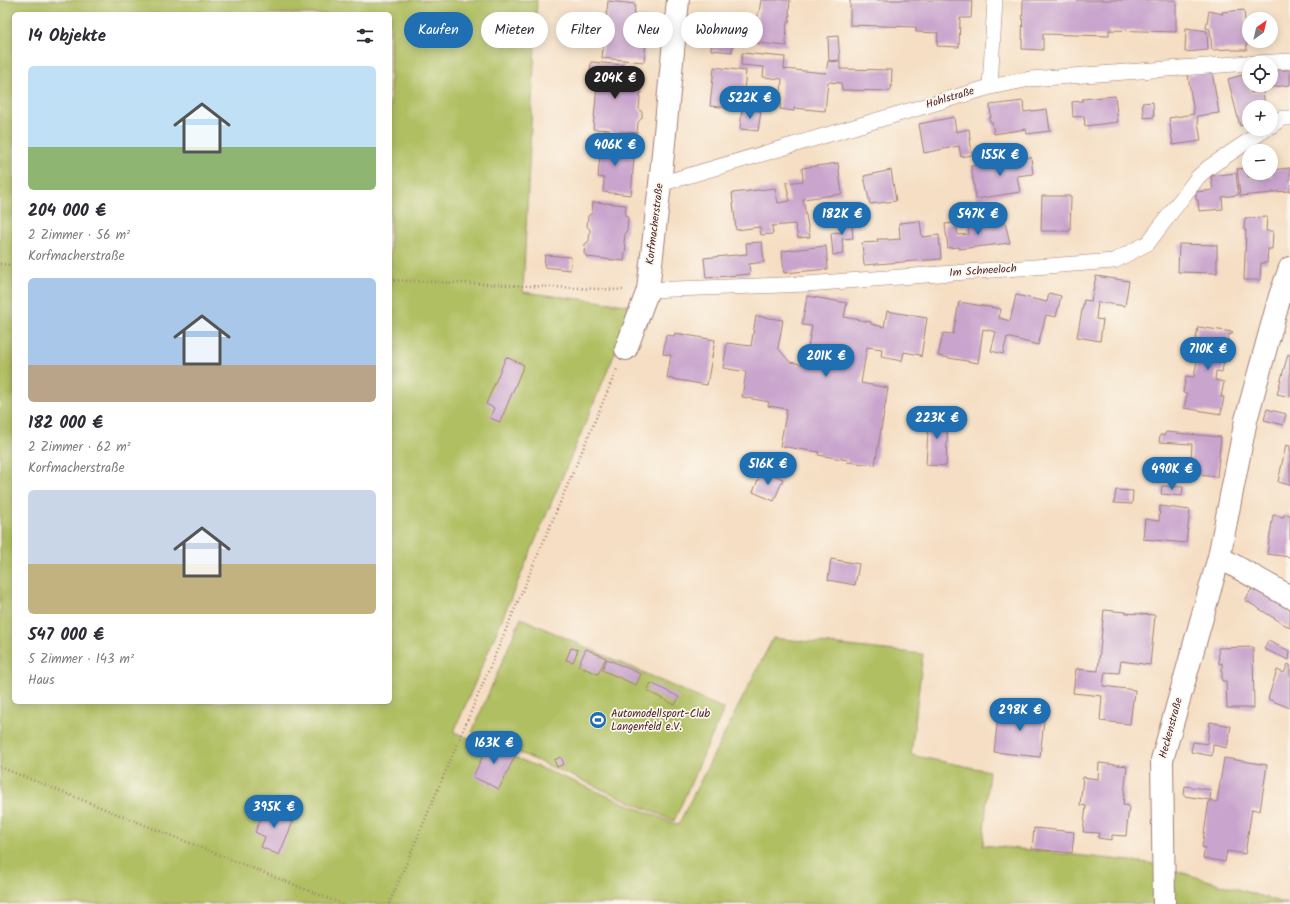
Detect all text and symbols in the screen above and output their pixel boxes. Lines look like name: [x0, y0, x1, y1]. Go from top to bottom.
chip: Kaufen: [404, 12, 473, 48]
chip: Mieten: [481, 12, 548, 48]
chip: Filter: [556, 12, 615, 48]
chip: Neu: [623, 12, 673, 48]
chip: Wohnung: [681, 12, 763, 48]
north arrow: [1242, 12, 1278, 48]
map controls: [1242, 12, 1278, 180]
text: 14 Objekte: [28, 23, 106, 50]
icon: filters: [354, 25, 376, 47]
button: locate: [1242, 56, 1278, 92]
pin: 204K €: [582, 66, 648, 100]
text: 204K €: [594, 68, 636, 89]
street label: Hohlstraße: [923, 82, 977, 114]
pin: 522K €: [717, 86, 783, 120]
text: 522K €: [729, 88, 771, 109]
icon: home: [166, 92, 238, 164]
button: +: [1242, 100, 1278, 136]
pin: 406K €: [582, 133, 648, 167]
text: 406K €: [594, 135, 636, 156]
pin: 155K €: [967, 143, 1033, 177]
button: −: [1242, 144, 1278, 180]
text: 155K €: [981, 145, 1019, 166]
street label: Korfmacherstraße: [641, 182, 669, 266]
text: 204 000 €: [28, 198, 106, 225]
pin: 182K €: [809, 202, 875, 236]
pin: 547K €: [945, 202, 1011, 236]
text: 182K €: [822, 204, 862, 225]
text: 547K €: [958, 204, 998, 225]
text: 2 Zimmer · 56 m²: [28, 225, 130, 246]
text: Korfmacherstraße: [28, 246, 125, 267]
street label: Im Schneeloch: [949, 260, 1017, 282]
icon: home: [166, 304, 238, 376]
pin: 710K €: [1175, 337, 1241, 371]
text: 710K €: [1189, 339, 1227, 360]
pin: 201K €: [793, 344, 859, 378]
text: 201K €: [806, 346, 846, 367]
pin: 223K €: [904, 406, 970, 440]
text: 223K €: [915, 408, 959, 429]
text: 182 000 €: [28, 410, 103, 437]
text: 2 Zimmer · 62 m²: [28, 437, 131, 458]
pin: 516K €: [735, 452, 801, 486]
text: 516K €: [749, 454, 787, 475]
pin: 490K €: [1139, 457, 1205, 491]
text: Korfmacherstraße: [28, 458, 125, 479]
text: 490K €: [1151, 459, 1193, 480]
icon: home: [166, 516, 238, 588]
text: 547 000 €: [28, 622, 104, 649]
text: 5 Zimmer · 143 m²: [28, 649, 134, 670]
text: Haus: [28, 670, 55, 691]
street label: Heckenstraße: [1154, 696, 1188, 760]
pin: 298K €: [987, 698, 1053, 732]
text: 298K €: [999, 700, 1041, 721]
place label: Automodellsport-Club Langenfeld e.V.: [611, 705, 710, 736]
sports icon: Automodellsport-Club Langenfeld e.V.: [588, 710, 608, 730]
pin: 163K €: [461, 731, 527, 765]
text: 163K €: [474, 733, 514, 754]
pin: 395K €: [241, 795, 307, 829]
text: 395K €: [253, 797, 295, 818]

